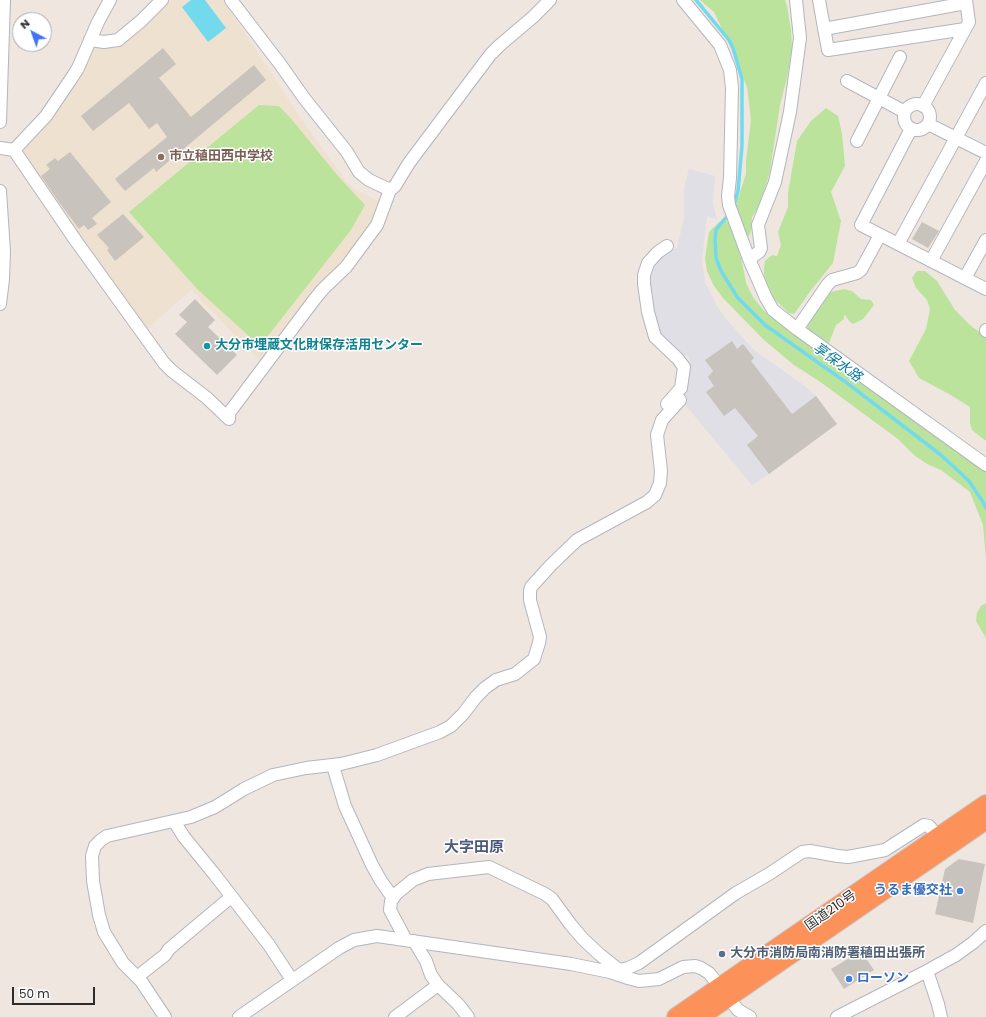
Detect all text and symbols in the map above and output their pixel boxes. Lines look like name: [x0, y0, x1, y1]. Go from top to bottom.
north arrow: [12, 12, 52, 52]
text: N: [16, 15, 33, 32]
place label: 市立稙田西中学校: [169, 149, 273, 165]
marker: 市立稙田西中学校: [156, 152, 166, 162]
place label: 大分市埋蔵文化財保存活用センター: [215, 338, 423, 354]
water label: 享保水路: [809, 340, 865, 386]
marker: 大分市埋蔵文化財保存活用センター: [202, 341, 212, 351]
district label: 大字田原: [444, 839, 504, 857]
place label: うるま優交社: [874, 883, 952, 899]
marker: うるま優交社: [955, 886, 965, 896]
street label: 国道210号: [802, 888, 860, 934]
place label: 大分市消防局南消防署稙田出張所: [730, 946, 925, 962]
marker: 大分市消防局南消防署稙田出張所: [717, 949, 727, 959]
place label: ローソン: [857, 971, 909, 987]
marker: ローソン: [844, 974, 854, 984]
scale bar: [14, 979, 97, 1005]
text: 50 m: [19, 985, 50, 1002]

